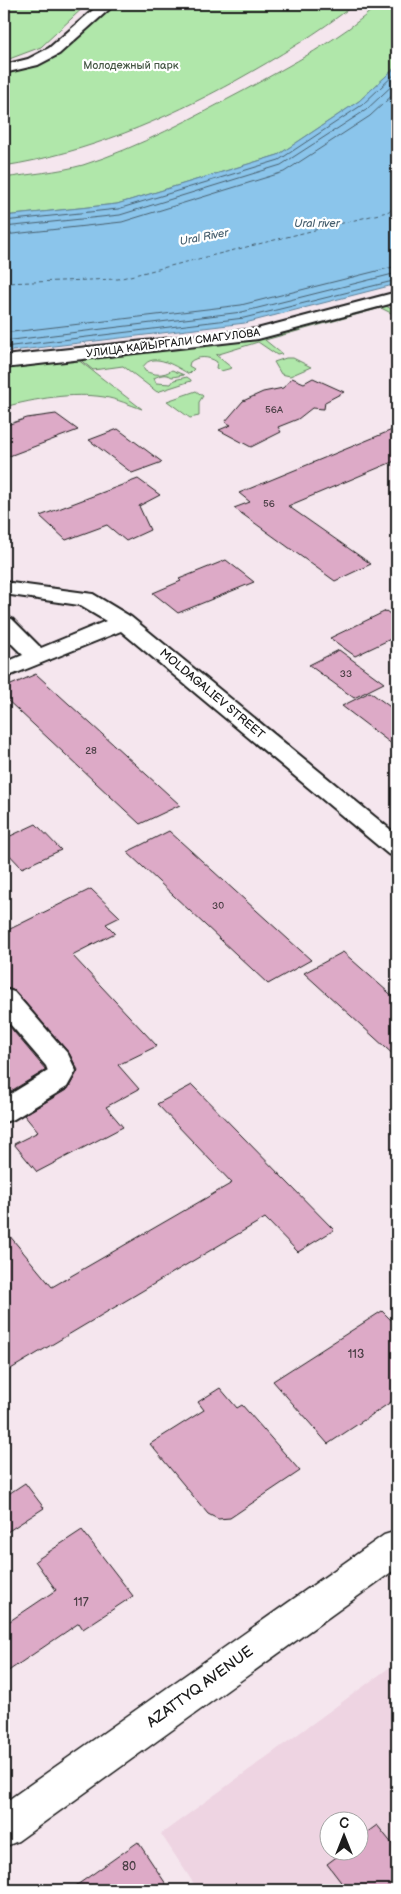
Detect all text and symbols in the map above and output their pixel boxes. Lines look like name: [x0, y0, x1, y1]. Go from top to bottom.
park label: Молодежный парк: [83, 59, 179, 72]
water label: Ural river: [294, 217, 341, 230]
water label: Ural River: [179, 226, 230, 248]
street label: УЛИЦА КАЙЫРГАЛИ СМАГУЛОВА: [85, 326, 261, 360]
house number: 56А: [265, 404, 284, 416]
house number: 56: [263, 498, 275, 510]
street label: MOLDAGALIEV STREET: [156, 646, 268, 743]
house number: 33: [340, 668, 352, 680]
house number: 28: [85, 745, 97, 757]
house number: 30: [212, 900, 224, 912]
house number: 113: [348, 1347, 364, 1362]
house number: 117: [73, 1595, 89, 1610]
street label: AZATTYQ AVENUE: [143, 1642, 257, 1732]
north arrow: [318, 1812, 368, 1862]
text: С: [339, 1815, 349, 1832]
house number: 80: [122, 1859, 136, 1874]

